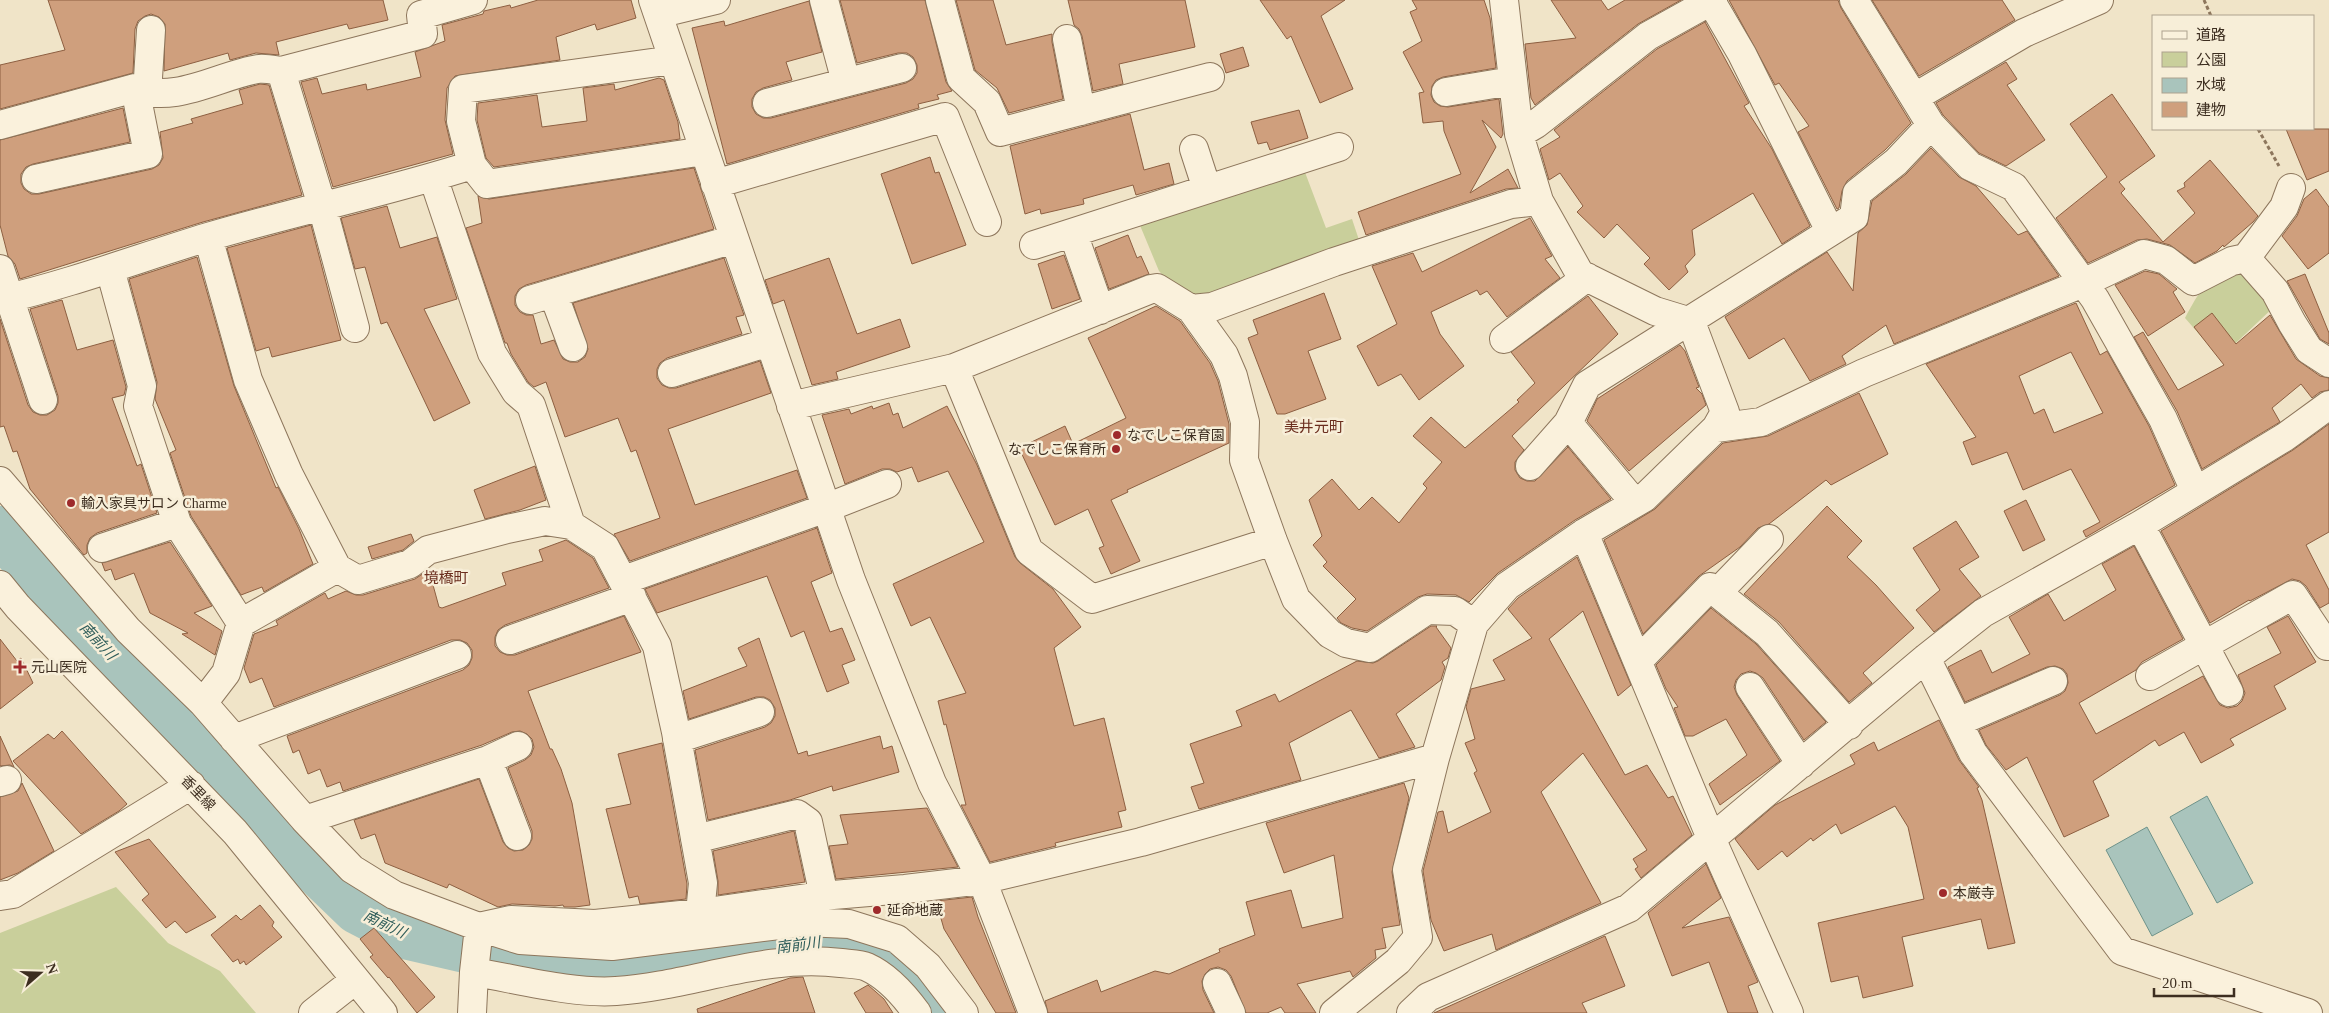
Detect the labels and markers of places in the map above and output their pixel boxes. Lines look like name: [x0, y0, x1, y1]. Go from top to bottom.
place label: なでしこ保育園: [1127, 428, 1225, 443]
marker: なでしこ保育園: [1111, 429, 1123, 441]
place label: なでしこ保育所: [1008, 442, 1106, 457]
marker: なでしこ保育所: [1110, 443, 1122, 455]
place label: 輸入家具サロン Charme: [81, 495, 227, 511]
marker: 輸入家具サロン Charme: [65, 497, 77, 509]
marker: 元山医院: [13, 660, 27, 674]
place label: 元山医院: [31, 660, 87, 675]
place label: 本厳寺: [1953, 886, 1995, 901]
marker: 本厳寺: [1937, 887, 1949, 899]
place label: 延命地蔵: [887, 903, 943, 918]
marker: 延命地蔵: [871, 904, 883, 916]

